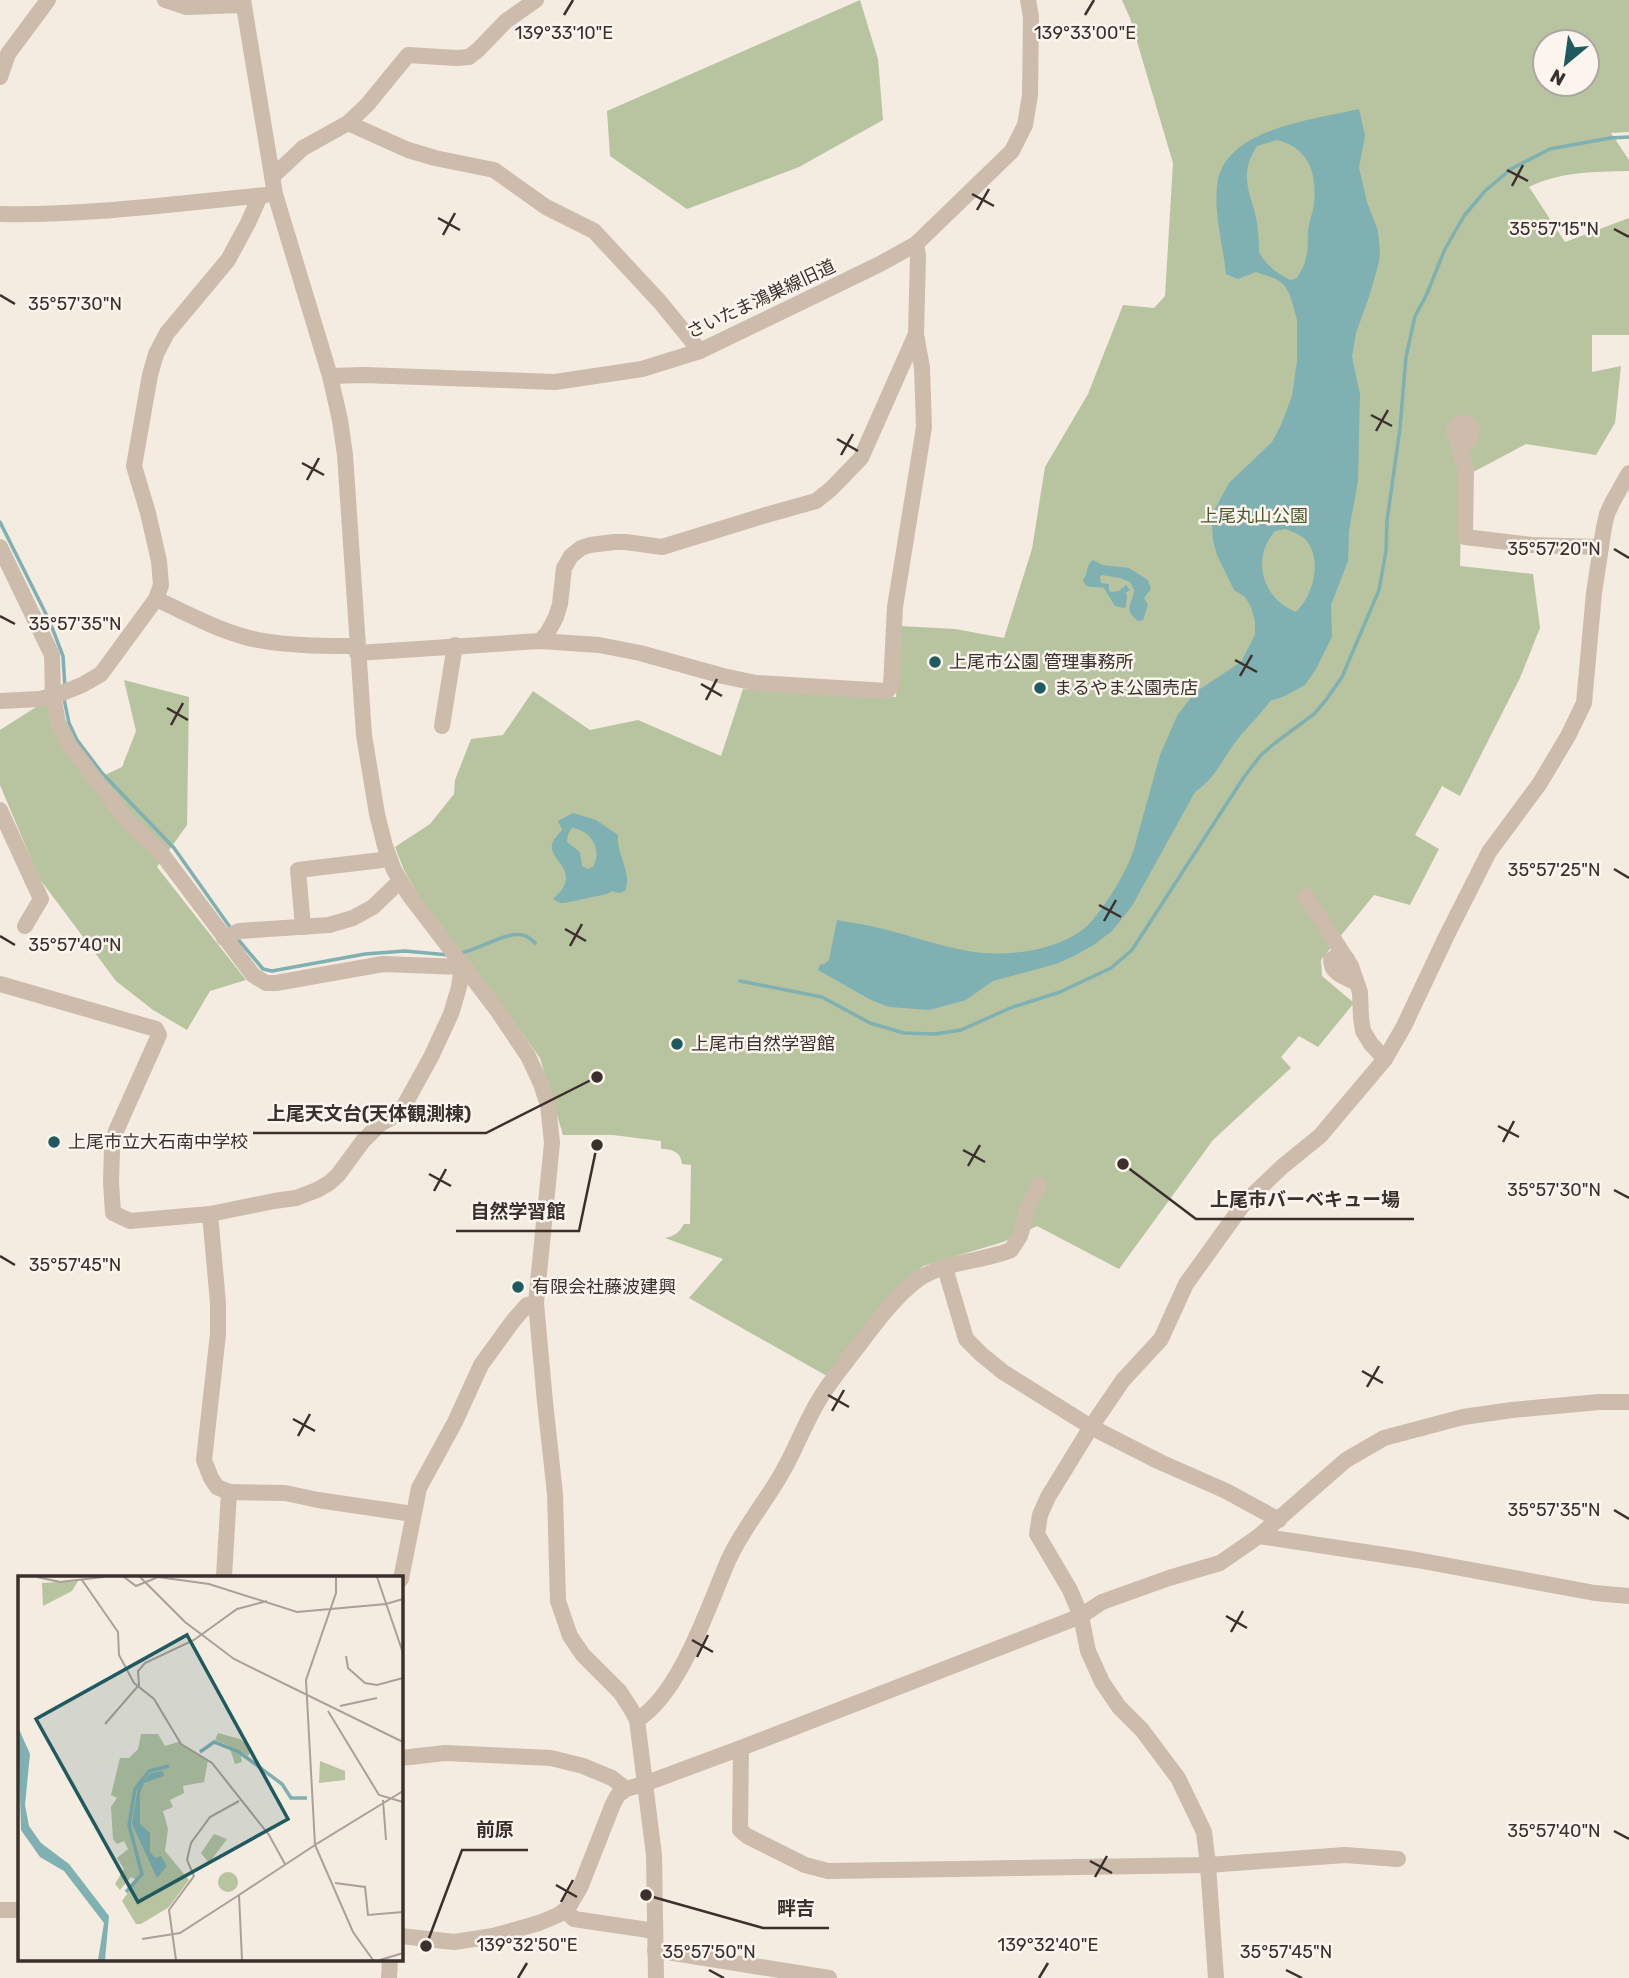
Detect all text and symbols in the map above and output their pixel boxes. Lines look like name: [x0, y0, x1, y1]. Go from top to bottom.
text: 139°33'10"E: [515, 22, 613, 44]
text: 139°33'00"E: [1034, 22, 1136, 44]
north arrow: [1531, 28, 1601, 98]
text: N: [1546, 64, 1570, 91]
text: 35°57'15"N: [1509, 218, 1599, 240]
street label: さいたま鴻巣線旧道: [683, 255, 839, 343]
text: 35°57'30"N: [28, 293, 122, 315]
park label: 上尾丸山公園: [1200, 505, 1308, 527]
text: 35°57'20"N: [1507, 538, 1601, 560]
text: 35°57'35"N: [28, 613, 122, 635]
place label: 上尾市公園 管理事務所: [949, 651, 1133, 673]
marker: 上尾市公園 管理事務所: [927, 654, 943, 670]
place label: まるやま公園売店: [1054, 677, 1198, 699]
marker: まるやま公園売店: [1032, 680, 1048, 696]
text: 35°57'25"N: [1508, 859, 1600, 881]
text: 35°57'40"N: [28, 934, 122, 956]
place label: 上尾市自然学習館: [691, 1033, 835, 1055]
marker: 上尾市自然学習館: [669, 1036, 685, 1052]
callout: 上尾天文台(天体観測棟): [253, 1093, 486, 1133]
text: 上尾天文台(天体観測棟): [267, 1102, 471, 1125]
place label: 上尾市立大石南中学校: [68, 1131, 248, 1153]
marker: 上尾市立大石南中学校: [46, 1134, 62, 1150]
callout: 上尾市バーベキュー場: [1196, 1179, 1414, 1219]
text: 35°57'30"N: [1507, 1179, 1601, 1201]
text: 上尾市バーベキュー場: [1210, 1188, 1400, 1211]
callout: 自然学習館: [456, 1191, 579, 1231]
text: 自然学習館: [470, 1200, 566, 1223]
text: 35°57'45"N: [29, 1254, 121, 1276]
place label: 有限会社藤波建興: [532, 1276, 676, 1298]
marker: 有限会社藤波建興: [510, 1279, 526, 1295]
text: 35°57'35"N: [1507, 1499, 1601, 1521]
inset map: [18, 1576, 402, 1960]
callout: 前原: [462, 1810, 528, 1850]
text: 前原: [476, 1818, 514, 1841]
text: 35°57'40"N: [1507, 1820, 1601, 1842]
callout: 畔吉: [763, 1888, 829, 1928]
text: 畔吉: [777, 1897, 815, 1920]
text: 139°32'50"E: [476, 1934, 578, 1956]
text: 139°32'40"E: [998, 1934, 1098, 1956]
text: 35°57'50"N: [662, 1941, 756, 1963]
text: 35°57'45"N: [1240, 1941, 1332, 1963]

